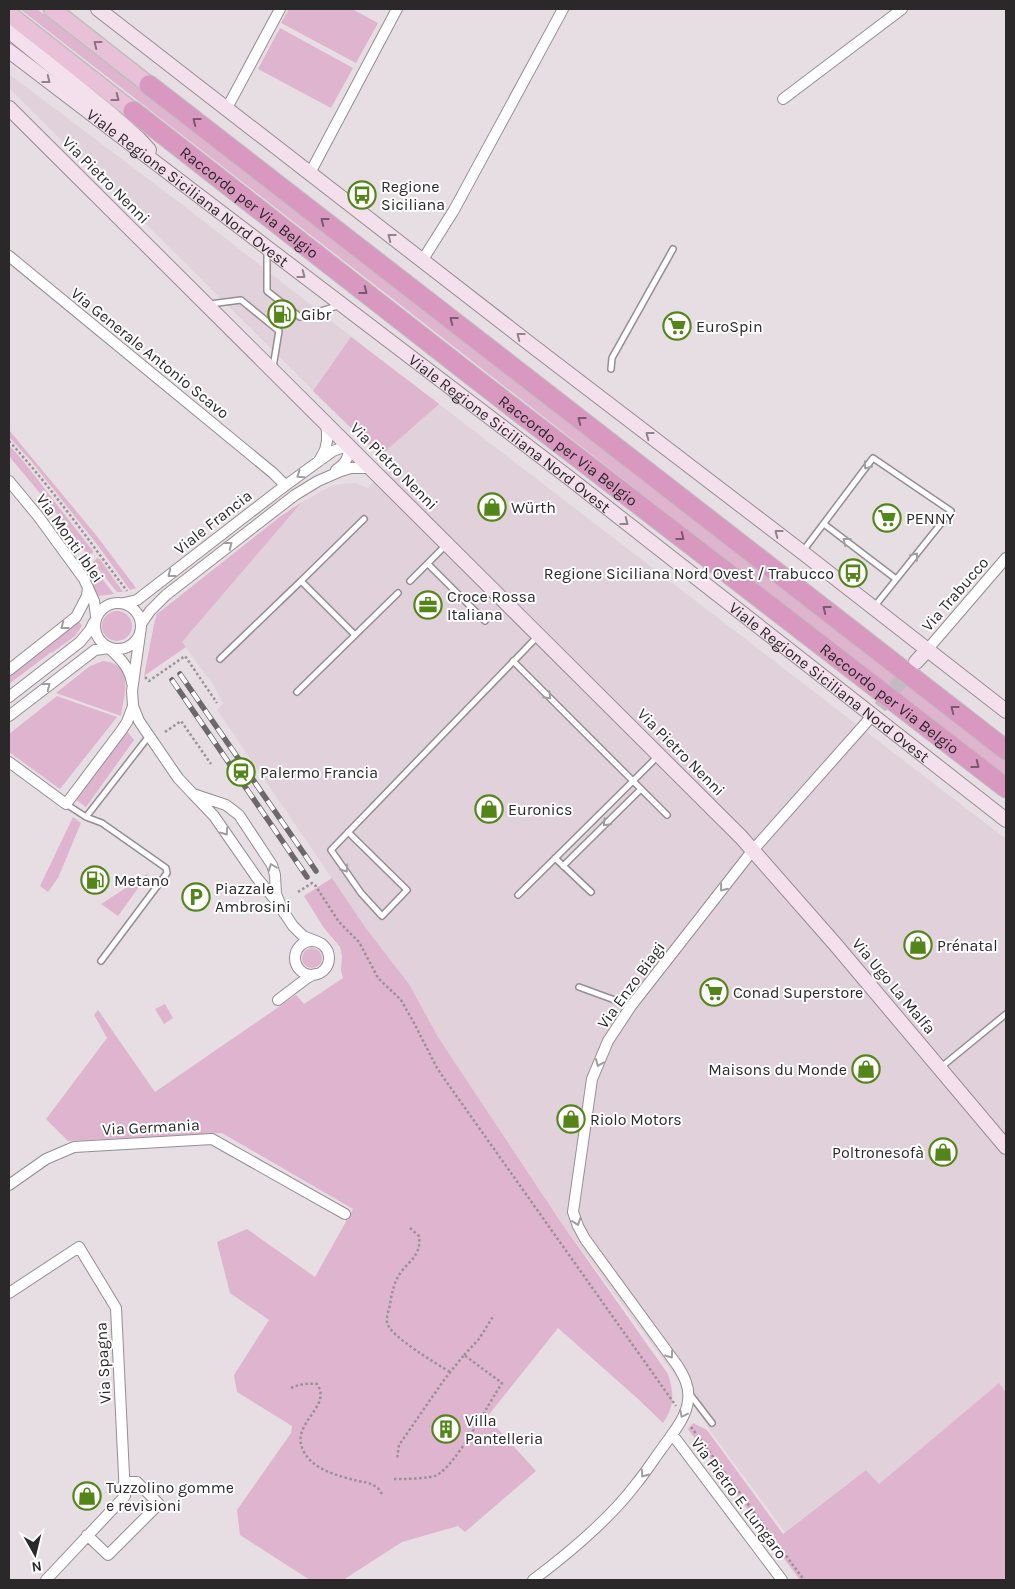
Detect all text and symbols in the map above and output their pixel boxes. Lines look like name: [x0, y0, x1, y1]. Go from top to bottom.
one-way arrow: [94, 42, 103, 50]
one-way arrow: [41, 75, 50, 83]
one-way arrow: [110, 92, 119, 100]
street label: Viale Regione Siciliana Nord Ovest: [83, 104, 293, 270]
one-way arrow: [192, 118, 202, 127]
street label: Via Pietro Nenni: [58, 132, 154, 228]
street label: Raccordo per Via Belgio: [177, 142, 323, 262]
place label: Regione Siciliana: [381, 177, 445, 214]
bus stop icon: Regione Siciliana: [347, 180, 377, 210]
one-way arrow: [321, 217, 330, 226]
one-way arrow: [388, 234, 397, 242]
one-way arrow: [296, 269, 306, 278]
street label: Via Generale Antonio Scavo: [67, 283, 233, 423]
one-way arrow: [358, 285, 368, 294]
fuel station icon: Gibr: [267, 299, 297, 329]
place label: Gibr: [301, 305, 332, 324]
supermarket icon: EuroSpin: [662, 311, 692, 341]
one-way arrow: [449, 317, 459, 326]
place label: EuroSpin: [696, 317, 763, 336]
one-way arrow: [516, 333, 526, 342]
street label: Viale Regione Siciliana Nord Ovest: [405, 350, 615, 516]
street label: Raccordo per Via Belgio: [495, 391, 642, 510]
one-way arrow: [578, 416, 587, 425]
street label: Via Pietro Nenni: [346, 418, 442, 514]
one-way arrow: [646, 432, 655, 440]
one-way arrow: [864, 460, 872, 469]
one-way arrow: [296, 469, 306, 478]
street label: Viale Francia: [170, 486, 256, 558]
street label: Via Monti Iblei: [32, 490, 108, 586]
shop icon: Würth: [477, 492, 507, 522]
place label: Würth: [511, 498, 556, 517]
supermarket icon: PENNY: [872, 503, 902, 533]
place label: PENNY: [906, 509, 955, 528]
one-way arrow: [620, 517, 629, 526]
one-way arrow: [675, 531, 684, 539]
one-way arrow: [775, 531, 784, 539]
one-way arrow: [843, 538, 852, 546]
one-way arrow: [223, 542, 233, 551]
one-way arrow: [910, 553, 918, 562]
street label: Via Trabucco: [918, 553, 992, 635]
bus stop icon: Regione Siciliana Nord Ovest / Trabucco: [838, 558, 868, 588]
place label: Regione Siciliana Nord Ovest / Trabucco: [544, 564, 834, 583]
one-way arrow: [168, 568, 177, 576]
place label: Croce Rossa Italiana: [447, 587, 536, 624]
office icon: Croce Rossa Italiana: [413, 590, 443, 620]
street label: Viale Regione Siciliana Nord Ovest: [726, 598, 933, 766]
one-way arrow: [823, 607, 832, 615]
one-way arrow: [61, 620, 70, 629]
street label: Raccordo per Via Belgio: [816, 639, 963, 758]
one-way arrow: [41, 683, 50, 691]
one-way arrow: [542, 690, 551, 699]
street label: Via Pietro Nenni: [633, 704, 729, 800]
one-way arrow: [950, 706, 960, 715]
station icon: Palermo Francia: [226, 757, 256, 787]
one-way arrow: [970, 759, 979, 767]
place label: Palermo Francia: [260, 763, 378, 782]
shop icon: Euronics: [474, 794, 504, 824]
place label: Euronics: [508, 800, 572, 819]
one-way arrow: [603, 817, 612, 826]
one-way arrow: [219, 826, 228, 836]
one-way arrow: [267, 863, 278, 872]
one-way arrow: [339, 864, 348, 873]
fuel station icon: Metano: [80, 865, 110, 895]
place label: Metano: [114, 871, 169, 890]
place label: Piazzale Ambrosini: [215, 879, 291, 916]
parking icon: Piazzale Ambrosini: [181, 882, 211, 912]
one-way arrow: [720, 882, 728, 891]
shop icon: Prénatal: [903, 930, 933, 960]
street label: Via Ugo La Malfa: [848, 934, 940, 1038]
place label: Prénatal: [937, 936, 998, 955]
street label: Via Enzo Biagi: [593, 938, 669, 1032]
supermarket icon: Conad Superstore: [699, 977, 729, 1007]
place label: Conad Superstore: [733, 983, 863, 1002]
shop icon: Maisons du Monde: [851, 1054, 881, 1084]
one-way arrow: [594, 1058, 605, 1067]
place label: Maisons du Monde: [708, 1060, 847, 1079]
shop icon: Riolo Motors: [556, 1104, 586, 1134]
place label: Riolo Motors: [590, 1110, 682, 1129]
street label: Via Germania: [102, 1115, 200, 1139]
shop icon: Poltronesofà: [928, 1137, 958, 1167]
place label: Poltronesofà: [832, 1143, 924, 1162]
one-way arrow: [571, 1217, 581, 1226]
street label: Via Spagna: [91, 1322, 115, 1404]
one-way arrow: [664, 1349, 672, 1358]
one-way arrow: [679, 1409, 689, 1418]
place label: Villa Pantelleria: [465, 1411, 543, 1448]
building icon: Villa Pantelleria: [431, 1414, 461, 1444]
street label: Via Pietro E. Lungaro: [687, 1433, 791, 1563]
one-way arrow: [641, 1468, 650, 1478]
place label: Tuzzolino gomme e revisioni: [106, 1478, 234, 1515]
shop icon: Tuzzolino gomme e revisioni: [72, 1481, 102, 1511]
north arrow: [10, 1529, 60, 1579]
text: N: [31, 1557, 43, 1575]

